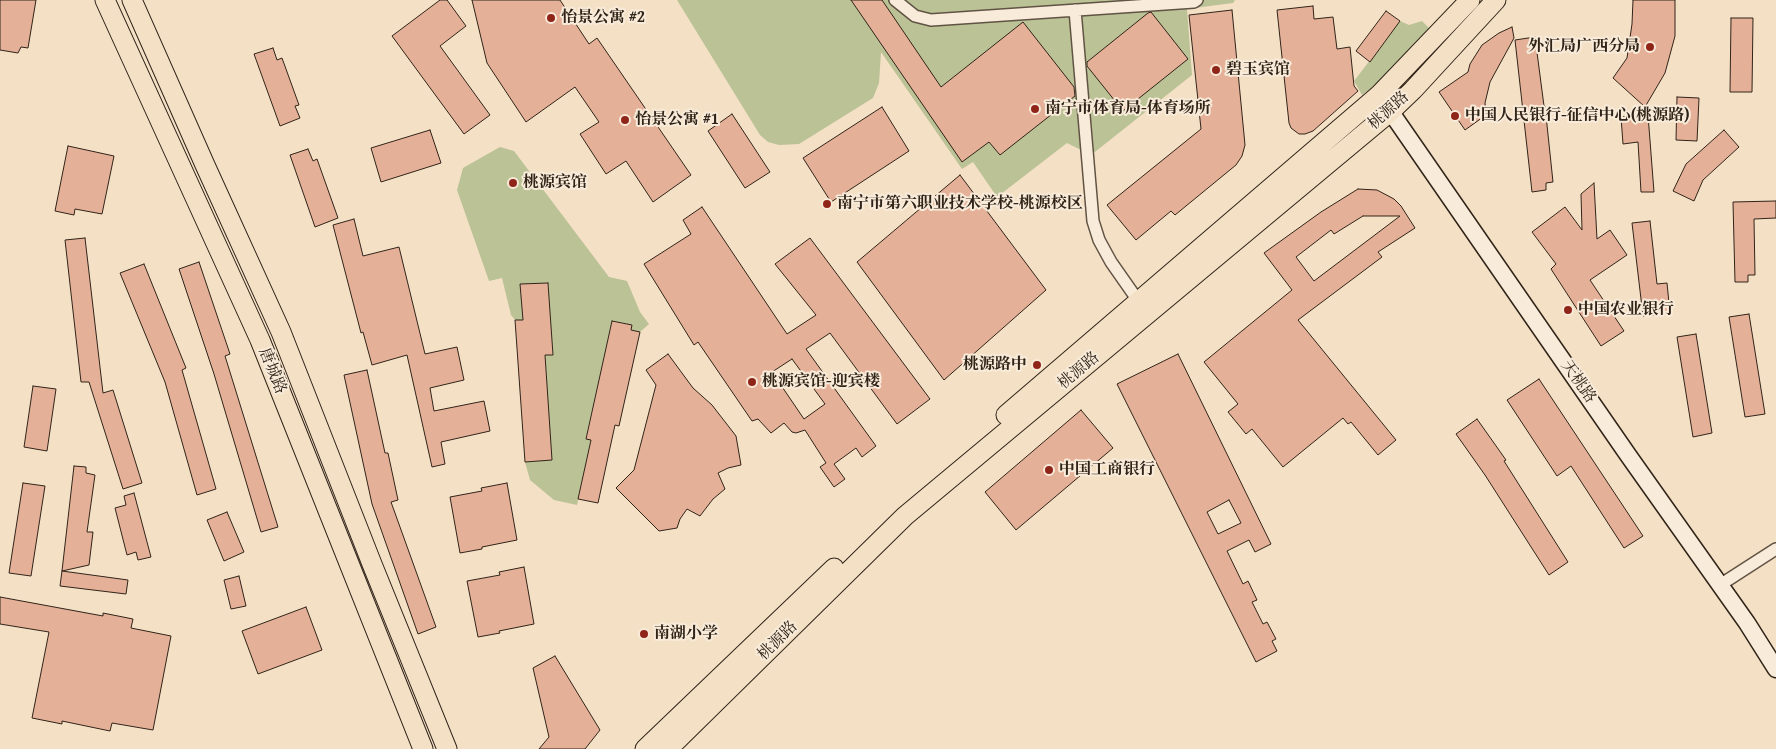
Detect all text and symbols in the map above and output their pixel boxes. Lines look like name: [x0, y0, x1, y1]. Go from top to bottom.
place label: 怡景公寓 #2: [561, 8, 645, 28]
marker: 怡景公寓 #2: [545, 12, 557, 24]
place label: 外汇局广西分局: [1528, 37, 1640, 57]
marker: 外汇局广西分局: [1644, 41, 1656, 53]
place label: 碧玉宾馆: [1226, 60, 1290, 80]
marker: 碧玉宾馆: [1210, 64, 1222, 76]
street label: 桃源路: [1365, 88, 1413, 134]
place label: 南宁市体育局-体育场所: [1045, 99, 1211, 119]
marker: 南宁市体育局-体育场所: [1029, 103, 1041, 115]
place label: 中国人民银行-征信中心(桃源路): [1465, 106, 1690, 126]
place label: 怡景公寓 #1: [635, 110, 719, 130]
marker: 中国人民银行-征信中心(桃源路): [1449, 110, 1461, 122]
marker: 怡景公寓 #1: [619, 114, 631, 126]
place label: 桃源宾馆: [523, 173, 587, 193]
marker: 桃源宾馆: [507, 177, 519, 189]
place label: 南宁市第六职业技术学校-桃源校区: [837, 194, 1083, 214]
marker: 南宁市第六职业技术学校-桃源校区: [821, 198, 833, 210]
place label: 中国农业银行: [1578, 300, 1674, 320]
marker: 中国农业银行: [1562, 304, 1574, 316]
street label: 唐城路: [254, 345, 290, 397]
street label: 桃源路: [1054, 348, 1104, 394]
place label: 桃源路中: [963, 355, 1027, 375]
street label: 天桃路: [1556, 357, 1600, 407]
marker: 桃源路中: [1031, 359, 1043, 371]
place label: 桃源宾馆-迎宾楼: [762, 372, 880, 392]
marker: 桃源宾馆-迎宾楼: [746, 376, 758, 388]
place label: 中国工商银行: [1059, 460, 1155, 480]
marker: 中国工商银行: [1043, 464, 1055, 476]
street label: 桃源路: [754, 617, 802, 665]
place label: 南湖小学: [654, 624, 718, 644]
marker: 南湖小学: [638, 628, 650, 640]

